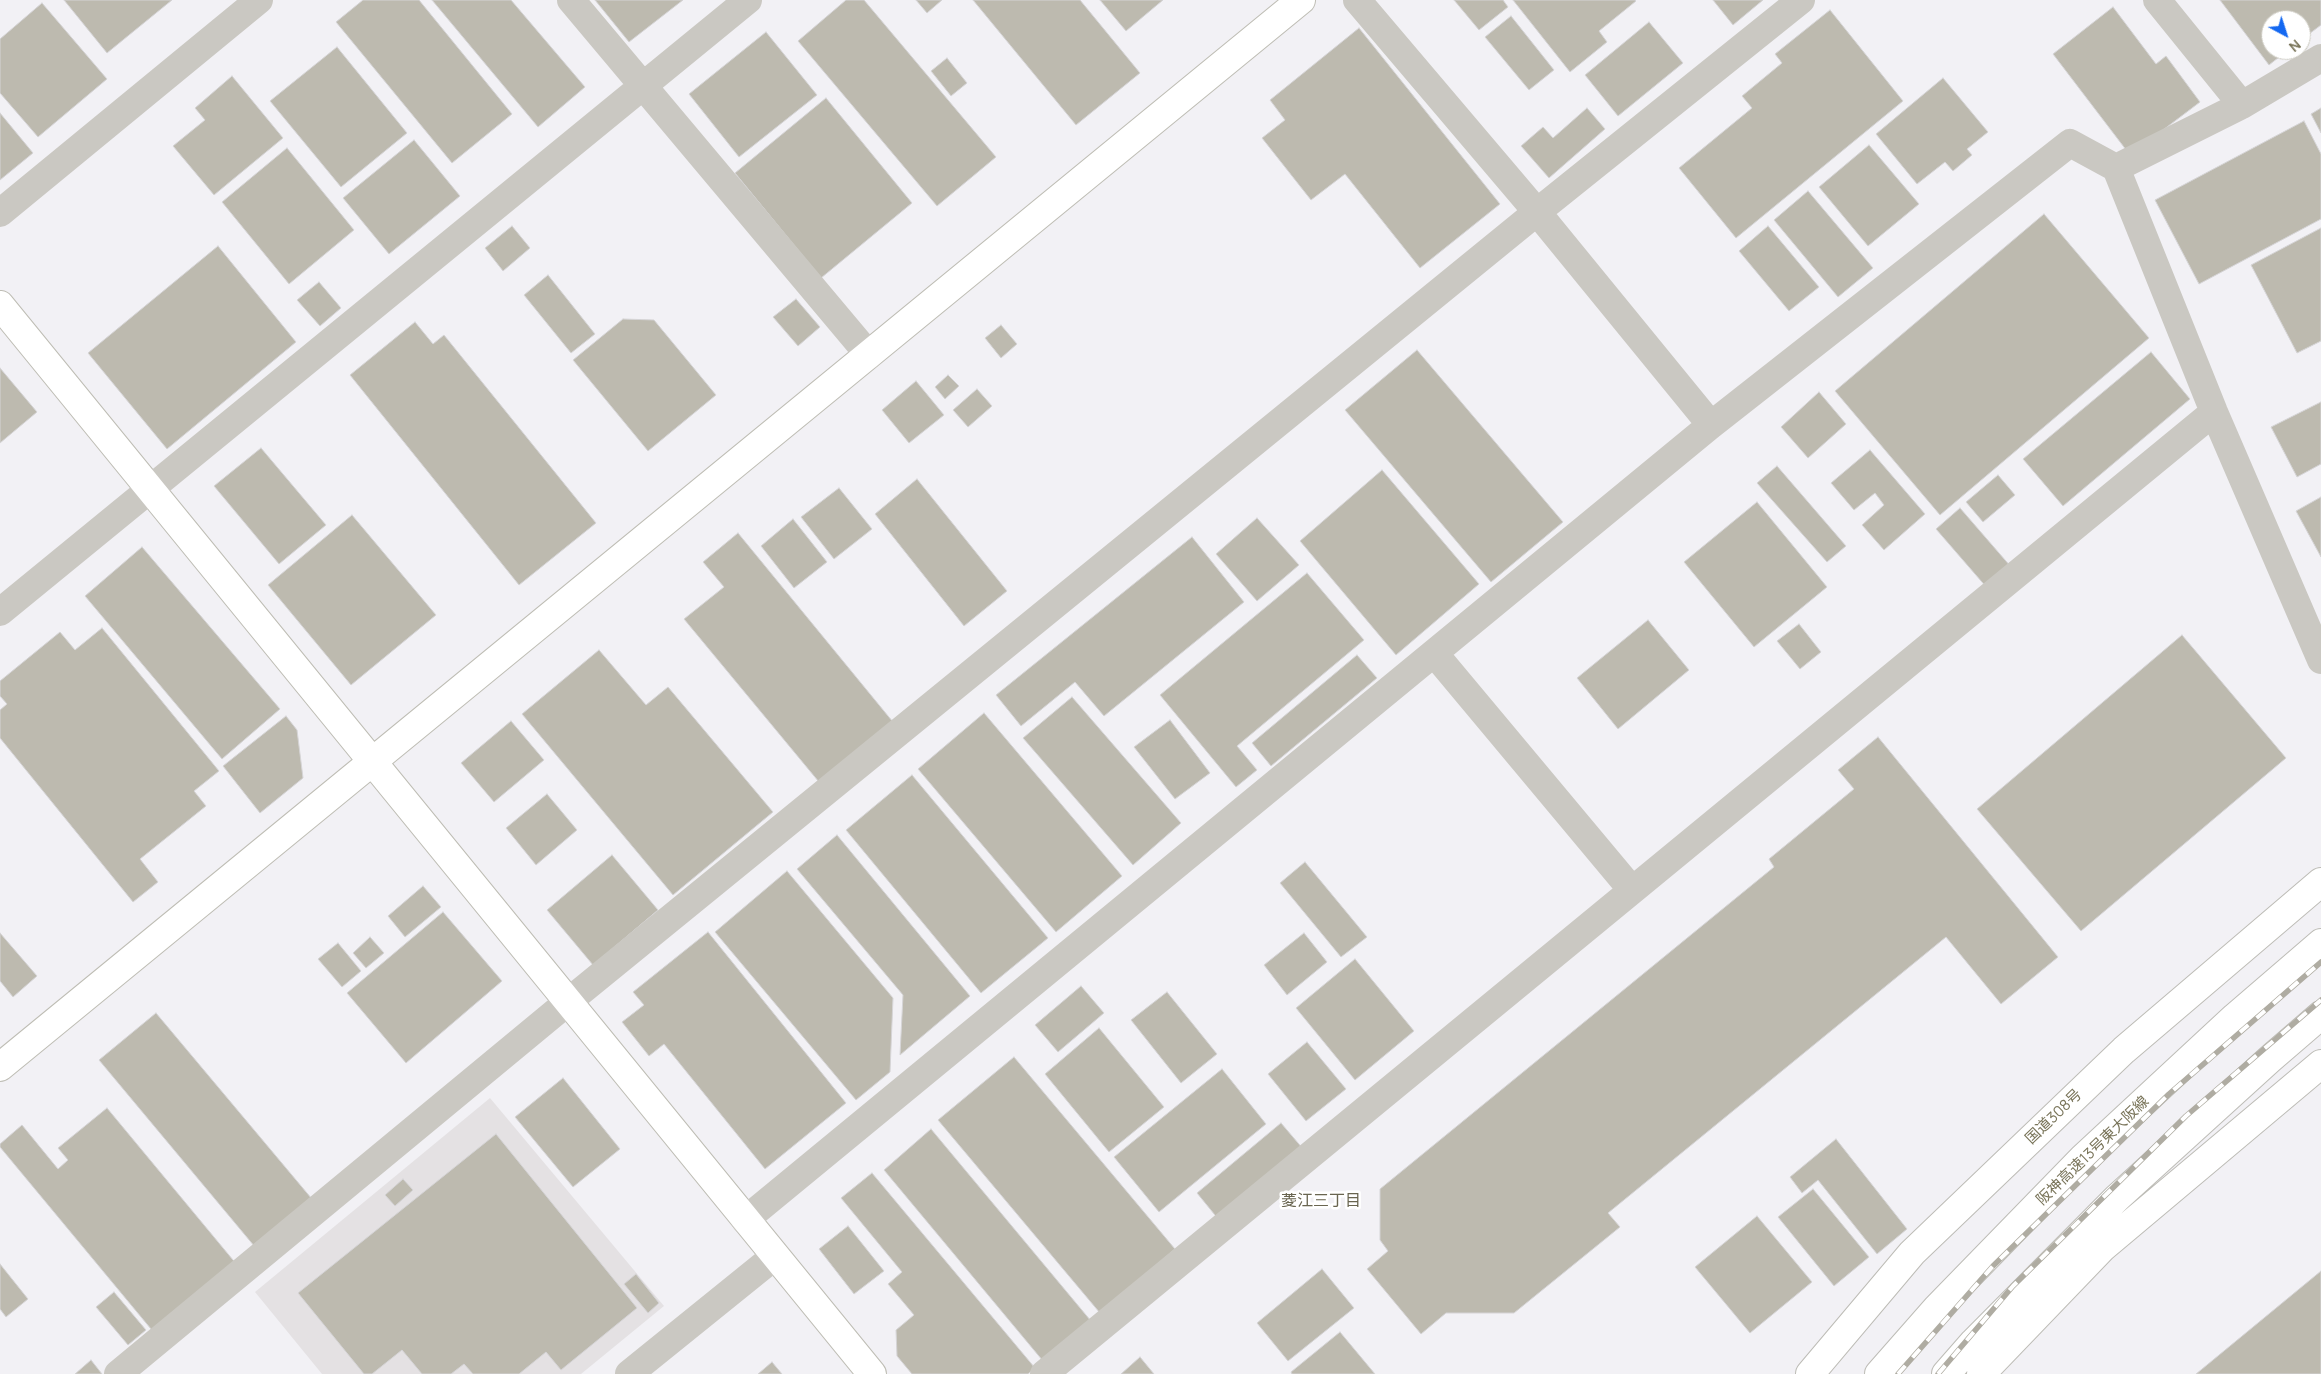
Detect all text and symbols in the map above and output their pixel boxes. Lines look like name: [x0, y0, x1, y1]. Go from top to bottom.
north arrow: [2261, 10, 2311, 60]
text: N: [2285, 36, 2305, 57]
street label: 国道308号: [2022, 1086, 2086, 1148]
street label: 阪神高速13号東大阪線: [2033, 1093, 2153, 1209]
district label: 菱江三丁目: [1281, 1192, 1361, 1212]

